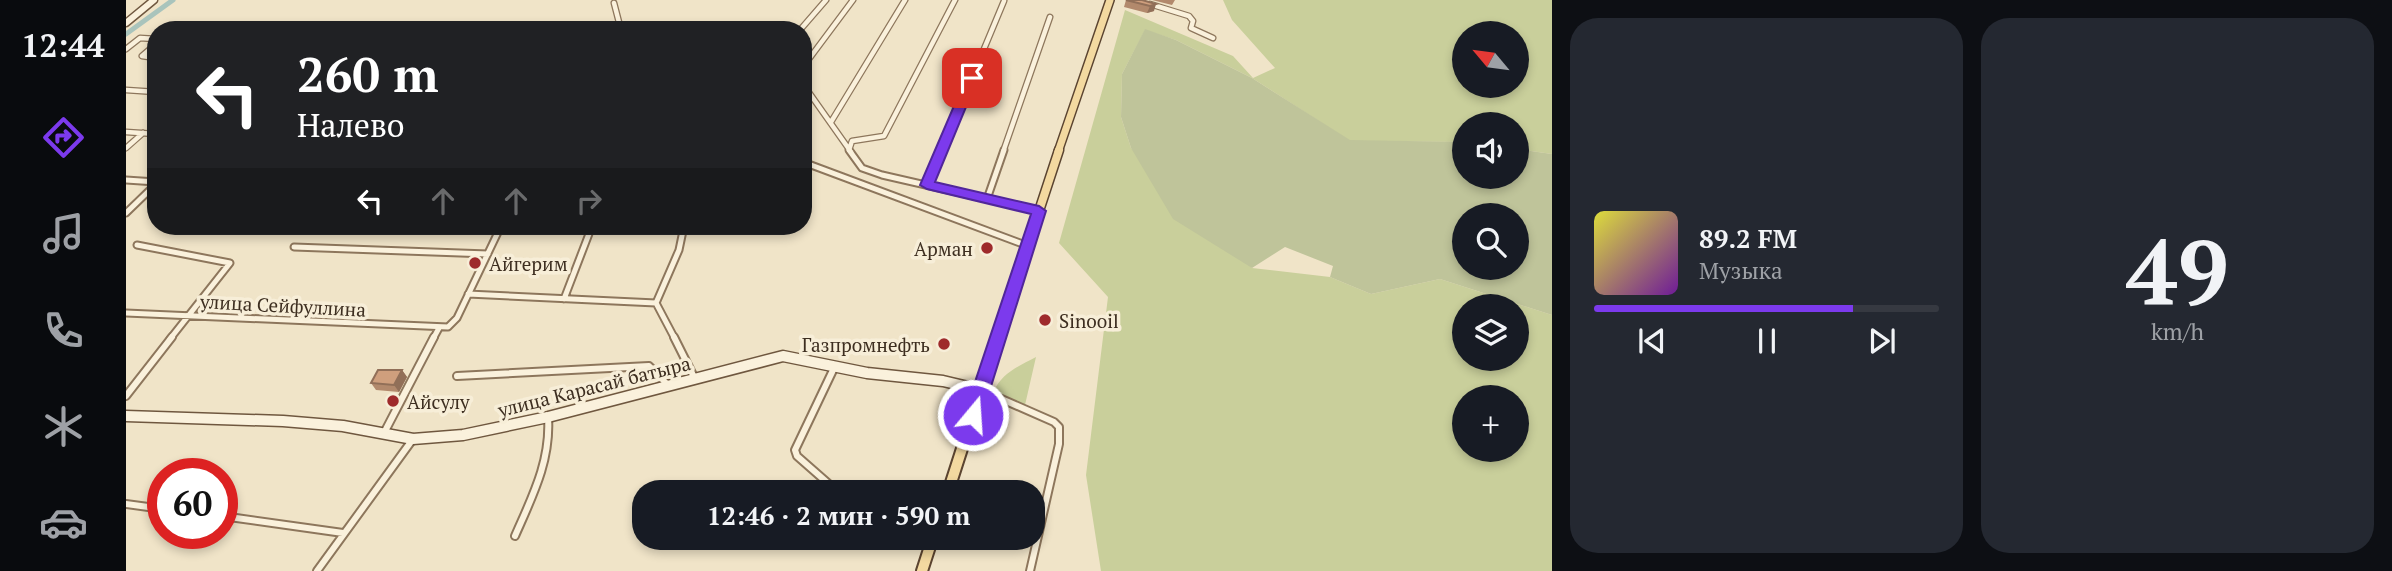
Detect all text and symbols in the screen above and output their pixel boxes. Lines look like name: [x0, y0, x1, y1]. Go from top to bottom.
north arrow: [1452, 21, 1530, 98]
map controls: [1452, 21, 1529, 462]
text: 12:44: [21, 24, 105, 66]
text: 260 m: [297, 41, 439, 106]
pin: [942, 48, 1002, 108]
icon: left: [182, 49, 273, 140]
icon: arrive: [953, 59, 991, 97]
text: Налево: [297, 104, 405, 146]
button: sound: [1452, 112, 1529, 189]
icon: directions: [39, 113, 88, 162]
icon: left: [351, 182, 389, 220]
icon: ahead: [424, 182, 462, 220]
icon: ahead: [497, 182, 535, 220]
icon: right: [570, 182, 608, 220]
button: search: [1452, 203, 1529, 280]
icon: music: [39, 209, 88, 258]
text: 49: [2126, 210, 2229, 331]
text: 89.2 FM: [1699, 221, 1797, 255]
place label: Арман: [914, 236, 973, 261]
marker: Арман: [979, 240, 995, 256]
place label: Айгерим: [489, 251, 568, 276]
marker: Айгерим: [467, 255, 483, 271]
text: Музыка: [1699, 255, 1783, 286]
street label: улица Сейфуллина: [198, 288, 367, 322]
button: layers: [1452, 294, 1529, 371]
icon: phone: [39, 306, 88, 355]
place label: Sinooil: [1059, 308, 1119, 333]
marker: Sinooil: [1037, 312, 1053, 328]
text: km/h: [2151, 316, 2204, 347]
icon: previous: [1633, 322, 1671, 360]
icon: pause: [1748, 322, 1786, 360]
icon: next: [1863, 322, 1901, 360]
place label: Газпромнефть: [802, 332, 930, 357]
marker: Газпромнефть: [936, 336, 952, 352]
street label: улица Карасай батыра: [494, 350, 693, 422]
position arrow: [936, 378, 1010, 452]
button: +: [1452, 385, 1529, 462]
place label: Айсулу: [407, 389, 470, 414]
marker: Айсулу: [385, 393, 401, 409]
icon: climate: [39, 402, 88, 451]
speed limit sign: 60: [147, 458, 238, 549]
icon: car: [39, 498, 88, 547]
text: 12:46 · 2 мин · 590 m: [707, 498, 970, 532]

